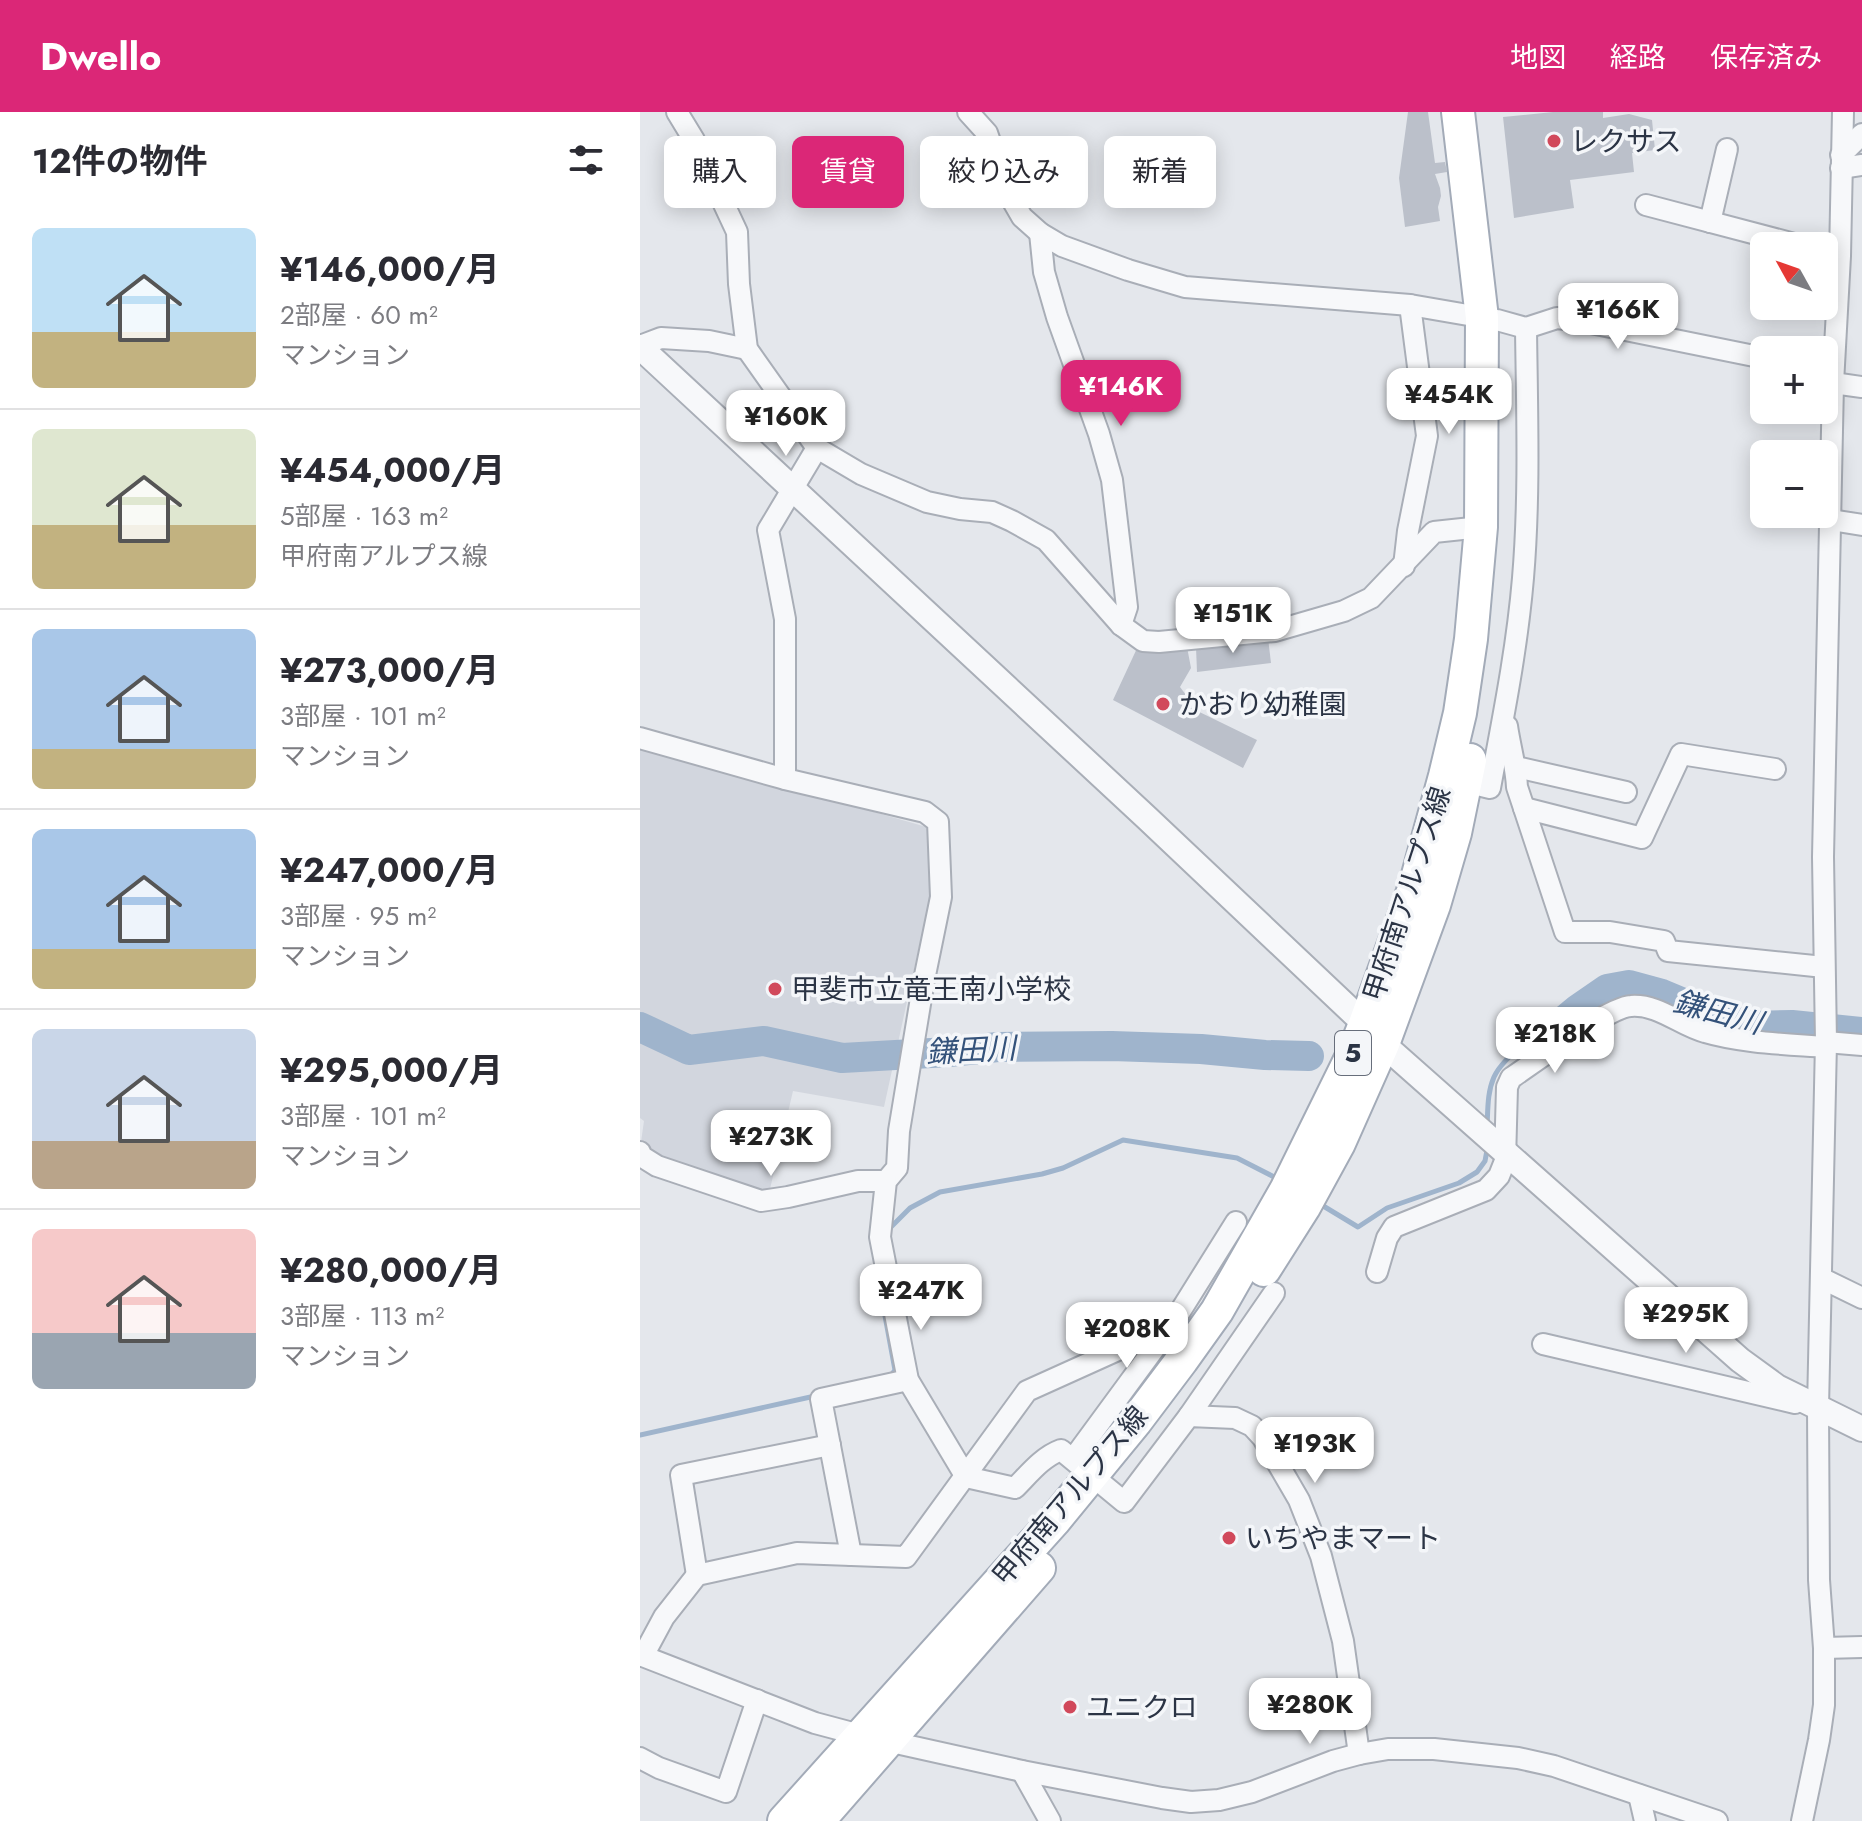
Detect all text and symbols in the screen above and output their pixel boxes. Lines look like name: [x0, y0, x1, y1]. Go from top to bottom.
text: Dwello: [40, 29, 162, 84]
text: 地図: [1510, 37, 1566, 78]
text: 経路: [1610, 37, 1666, 78]
text: 保存済み: [1710, 37, 1822, 78]
place label: レクサス: [1570, 121, 1681, 162]
marker: レクサス: [1545, 132, 1563, 150]
chip: 購入: [664, 136, 776, 208]
chip: 賃貸: [792, 136, 904, 208]
chip: 絞り込み: [920, 136, 1088, 208]
chip: 新着: [1104, 136, 1216, 208]
text: 12件の物件: [32, 137, 208, 186]
icon: filters: [564, 138, 608, 182]
north arrow: [1750, 232, 1838, 320]
map controls: [1750, 232, 1838, 528]
text: ¥146,000/月: [280, 245, 500, 294]
icon: home: [96, 260, 192, 356]
pin: ¥166K: [1562, 283, 1674, 351]
text: ¥166K: [1576, 290, 1660, 328]
text: 2部屋 · 60 m²: [280, 296, 438, 334]
text: マンション: [280, 336, 410, 374]
button: +: [1750, 336, 1838, 424]
pin: ¥146K: [1065, 360, 1177, 428]
text: ¥146K: [1079, 367, 1163, 405]
pin: ¥454K: [1393, 368, 1505, 436]
text: ¥454K: [1405, 375, 1493, 413]
pin: ¥160K: [730, 390, 842, 458]
text: ¥160K: [744, 397, 828, 435]
button: −: [1750, 440, 1838, 528]
text: ¥454,000/月: [280, 446, 505, 495]
icon: home: [96, 461, 192, 557]
text: 5部屋 · 163 m²: [280, 497, 448, 535]
text: 甲府南アルプス線: [280, 537, 488, 575]
pin: ¥151K: [1177, 587, 1289, 655]
text: ¥151K: [1194, 594, 1272, 632]
text: ¥273,000/月: [280, 646, 499, 695]
icon: home: [96, 661, 192, 757]
place label: かおり幼稚園: [1179, 684, 1347, 725]
marker: かおり幼稚園: [1154, 695, 1172, 713]
text: 3部屋 · 101 m²: [280, 697, 446, 735]
text: マンション: [280, 737, 410, 775]
street label: 甲府南アルプス線: [1353, 781, 1461, 1007]
text: ¥247,000/月: [280, 846, 499, 895]
icon: home: [96, 861, 192, 957]
text: 3部屋 · 95 m²: [280, 897, 436, 935]
text: マンション: [280, 937, 410, 975]
place label: 甲斐市立竜王南小学校: [791, 969, 1071, 1010]
marker: 甲斐市立竜王南小学校: [766, 980, 784, 998]
water label: 鎌田川: [1669, 980, 1770, 1045]
pin: ¥218K: [1499, 1007, 1611, 1075]
text: ¥218K: [1514, 1014, 1596, 1052]
water label: 鎌田川: [925, 1026, 1020, 1074]
road number: 5: [1335, 1031, 1371, 1075]
text: ¥295,000/月: [280, 1046, 503, 1095]
icon: home: [96, 1061, 192, 1157]
text: 3部屋 · 101 m²: [280, 1097, 446, 1135]
pin: ¥273K: [715, 1110, 827, 1178]
text: ¥273K: [729, 1117, 813, 1155]
text: マンション: [280, 1137, 410, 1175]
text: ¥280,000/月: [280, 1246, 502, 1295]
icon: home: [96, 1261, 192, 1357]
pin: ¥247K: [865, 1264, 977, 1332]
text: ¥247K: [878, 1271, 964, 1309]
pin: ¥295K: [1630, 1287, 1742, 1355]
text: ¥295K: [1643, 1294, 1729, 1332]
text: 3部屋 · 113 m²: [280, 1297, 444, 1335]
pin: ¥208K: [1071, 1302, 1183, 1370]
text: ¥208K: [1084, 1309, 1170, 1347]
text: マンション: [280, 1337, 410, 1375]
street label: 甲府南アルプス線: [982, 1397, 1158, 1595]
pin: ¥193K: [1259, 1417, 1371, 1485]
text: ¥193K: [1274, 1424, 1356, 1462]
place label: いちやまマート: [1245, 1518, 1441, 1559]
marker: いちやまマート: [1220, 1529, 1238, 1547]
pin: ¥280K: [1254, 1678, 1366, 1746]
text: ¥280K: [1267, 1685, 1353, 1723]
place label: ユニクロ: [1086, 1687, 1198, 1728]
marker: ユニクロ: [1061, 1698, 1079, 1716]

